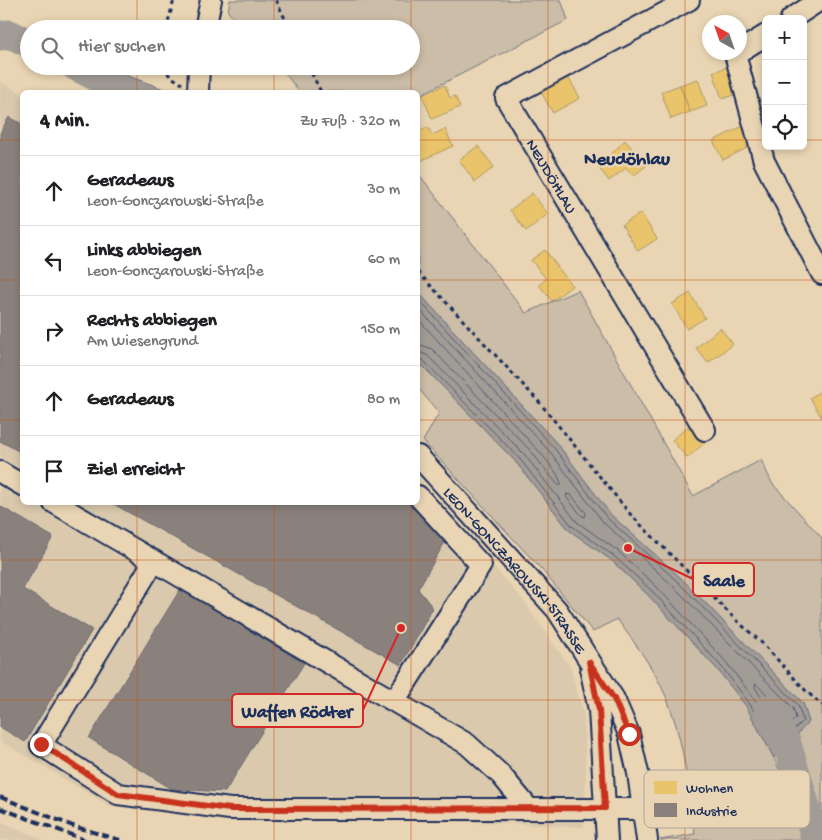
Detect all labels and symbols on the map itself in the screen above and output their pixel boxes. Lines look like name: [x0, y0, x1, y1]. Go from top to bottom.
north arrow: [702, 15, 747, 60]
street label: NEUDÖHLAU: [520, 137, 579, 218]
district label: Neudöhlau: [584, 149, 670, 172]
street label: LEON-GONCZAROWSKI-STRASSE: [438, 484, 589, 659]
callout: Saale: [693, 563, 754, 596]
text: Saale: [703, 572, 746, 593]
callout: Waffen Rödter: [232, 694, 363, 727]
text: Waffen Rödter: [241, 703, 355, 724]
route start: [618, 723, 641, 746]
route end: [30, 733, 53, 756]
legend: [644, 770, 810, 828]
text: Wohnen: [686, 781, 734, 798]
text: Industrie: [686, 804, 738, 821]

